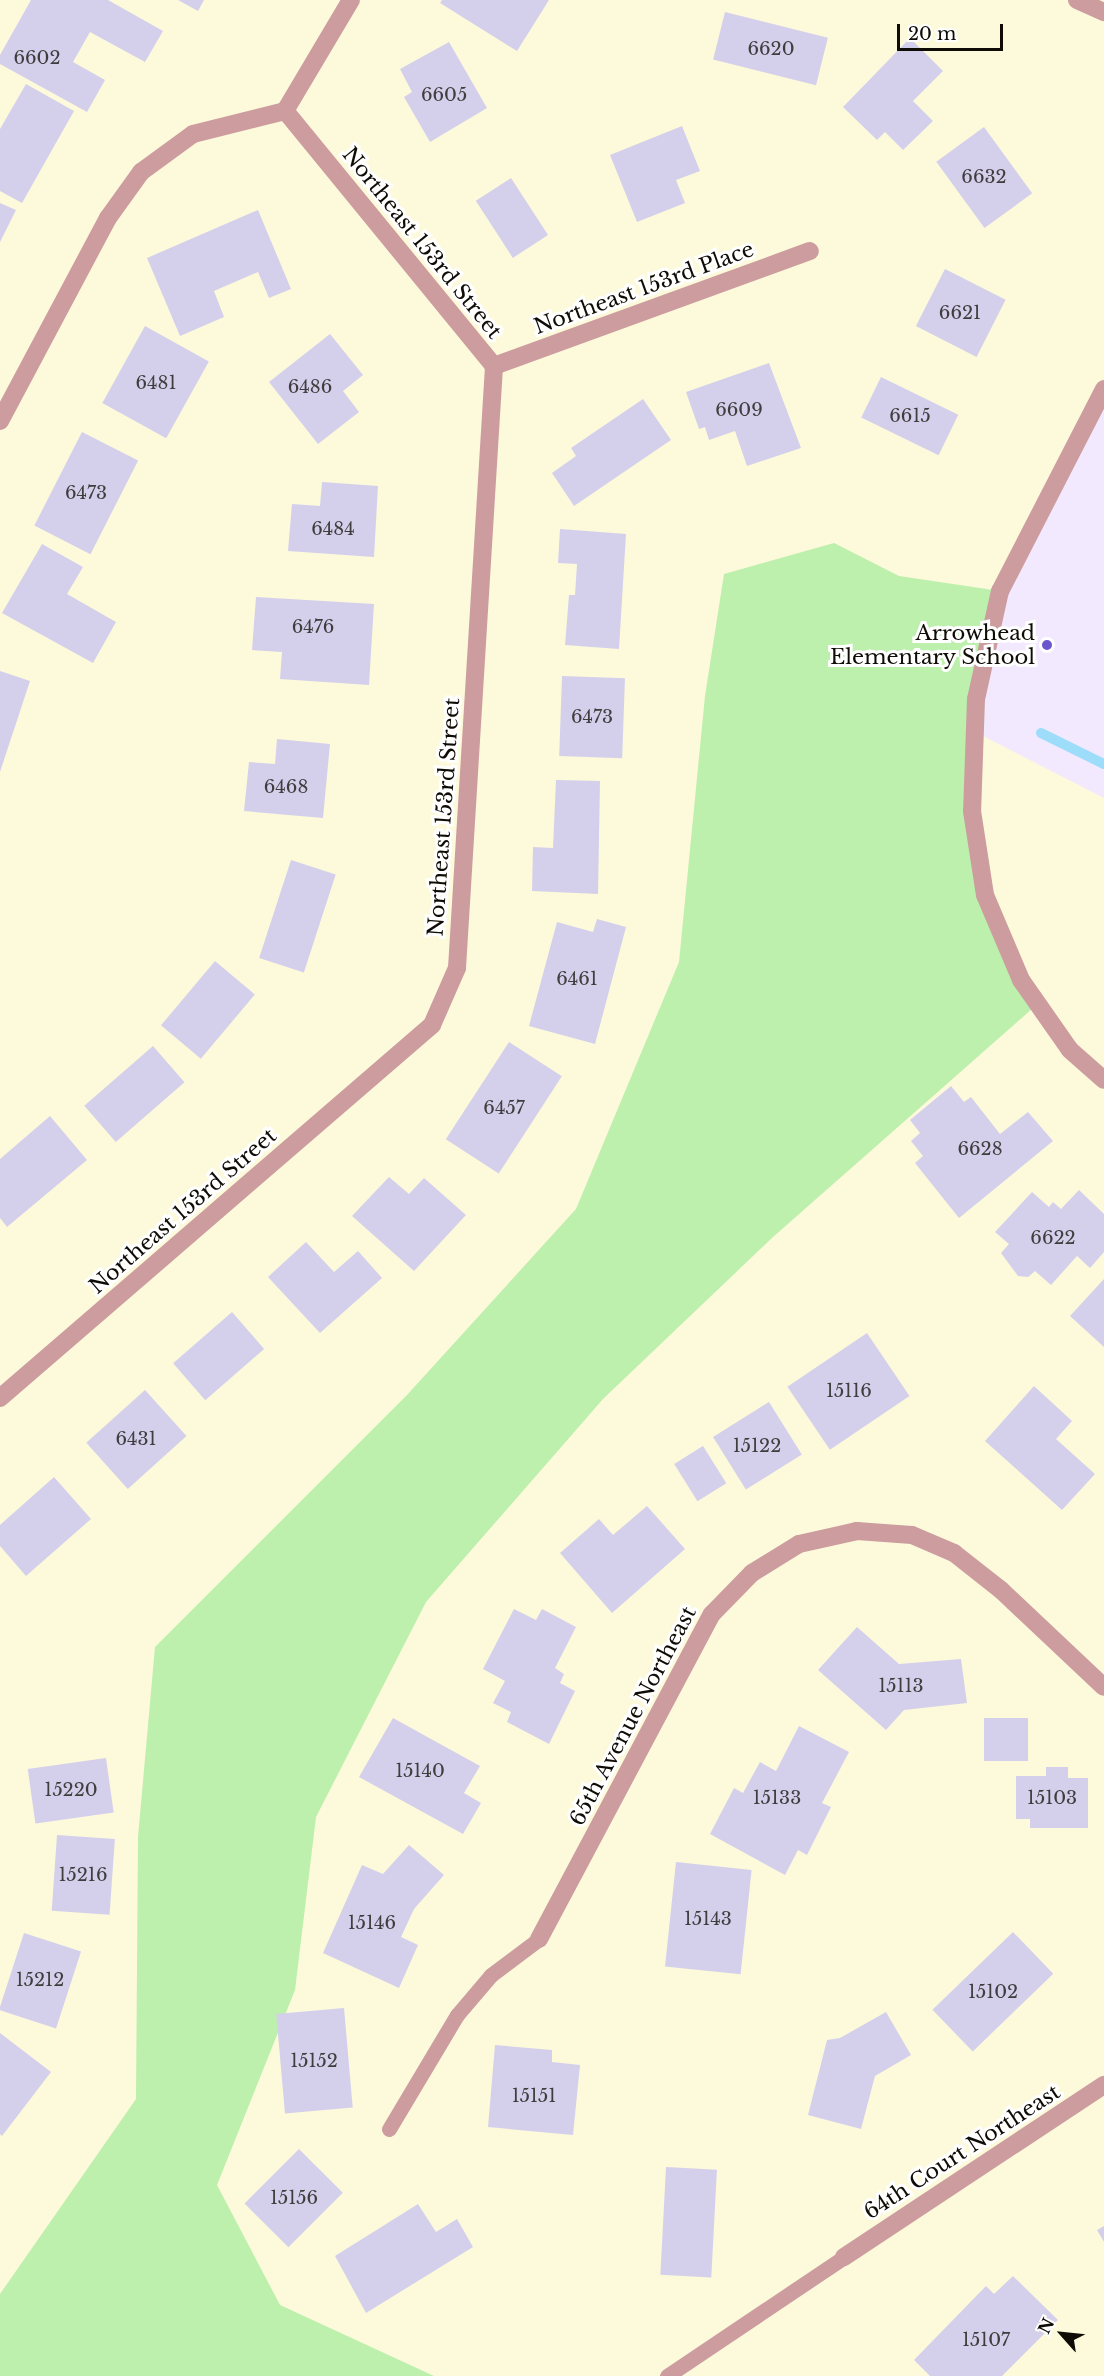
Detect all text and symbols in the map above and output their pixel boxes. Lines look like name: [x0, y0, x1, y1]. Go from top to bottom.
scale bar: [900, 12, 1006, 50]
text: 20 m: [908, 23, 956, 45]
house number: 6620: [747, 38, 795, 60]
house number: 6602: [13, 47, 61, 69]
house number: 6605: [421, 84, 467, 106]
street label: Northeast 153rd Street: [337, 142, 507, 344]
house number: 6632: [961, 166, 1007, 188]
street label: Northeast 153rd Place: [531, 236, 757, 340]
house number: 6621: [939, 302, 981, 324]
house number: 6481: [135, 372, 177, 394]
house number: 6486: [288, 376, 332, 398]
house number: 6609: [715, 399, 763, 421]
house number: 6615: [889, 405, 931, 427]
house number: 6473: [65, 482, 107, 504]
house number: 6484: [311, 518, 355, 540]
house number: 6476: [292, 616, 334, 638]
place label: Arrowhead Elementary School: [829, 620, 1035, 670]
marker: Arrowhead Elementary School: [1040, 638, 1054, 652]
street label: Northeast 153rd Street: [423, 697, 465, 937]
house number: 6473: [571, 706, 613, 728]
house number: 6468: [264, 776, 308, 798]
house number: 6461: [556, 968, 598, 990]
house number: 6457: [483, 1097, 525, 1119]
street label: Northeast 153rd Street: [85, 1123, 281, 1299]
house number: 6628: [957, 1138, 1003, 1160]
house number: 6622: [1030, 1227, 1076, 1249]
house number: 15116: [826, 1380, 872, 1402]
house number: 6431: [115, 1428, 157, 1450]
house number: 15122: [733, 1435, 781, 1457]
street label: 65th Avenue Northeast: [564, 1602, 702, 1830]
house number: 15113: [878, 1675, 924, 1697]
house number: 15140: [395, 1760, 445, 1782]
house number: 15220: [44, 1779, 98, 1801]
house number: 15133: [753, 1787, 801, 1809]
house number: 15103: [1027, 1787, 1077, 1809]
house number: 15216: [59, 1864, 107, 1886]
house number: 15143: [684, 1908, 732, 1930]
house number: 15146: [348, 1912, 396, 1934]
house number: 15212: [16, 1969, 64, 1991]
house number: 15102: [968, 1981, 1018, 2003]
house number: 15152: [290, 2050, 338, 2072]
street label: 64th Court Northeast: [859, 2079, 1065, 2225]
house number: 15151: [512, 2085, 556, 2107]
house number: 15156: [270, 2187, 318, 2209]
north arrow: [1032, 2304, 1092, 2364]
text: N: [1034, 2315, 1058, 2337]
house number: 15107: [962, 2329, 1010, 2351]

